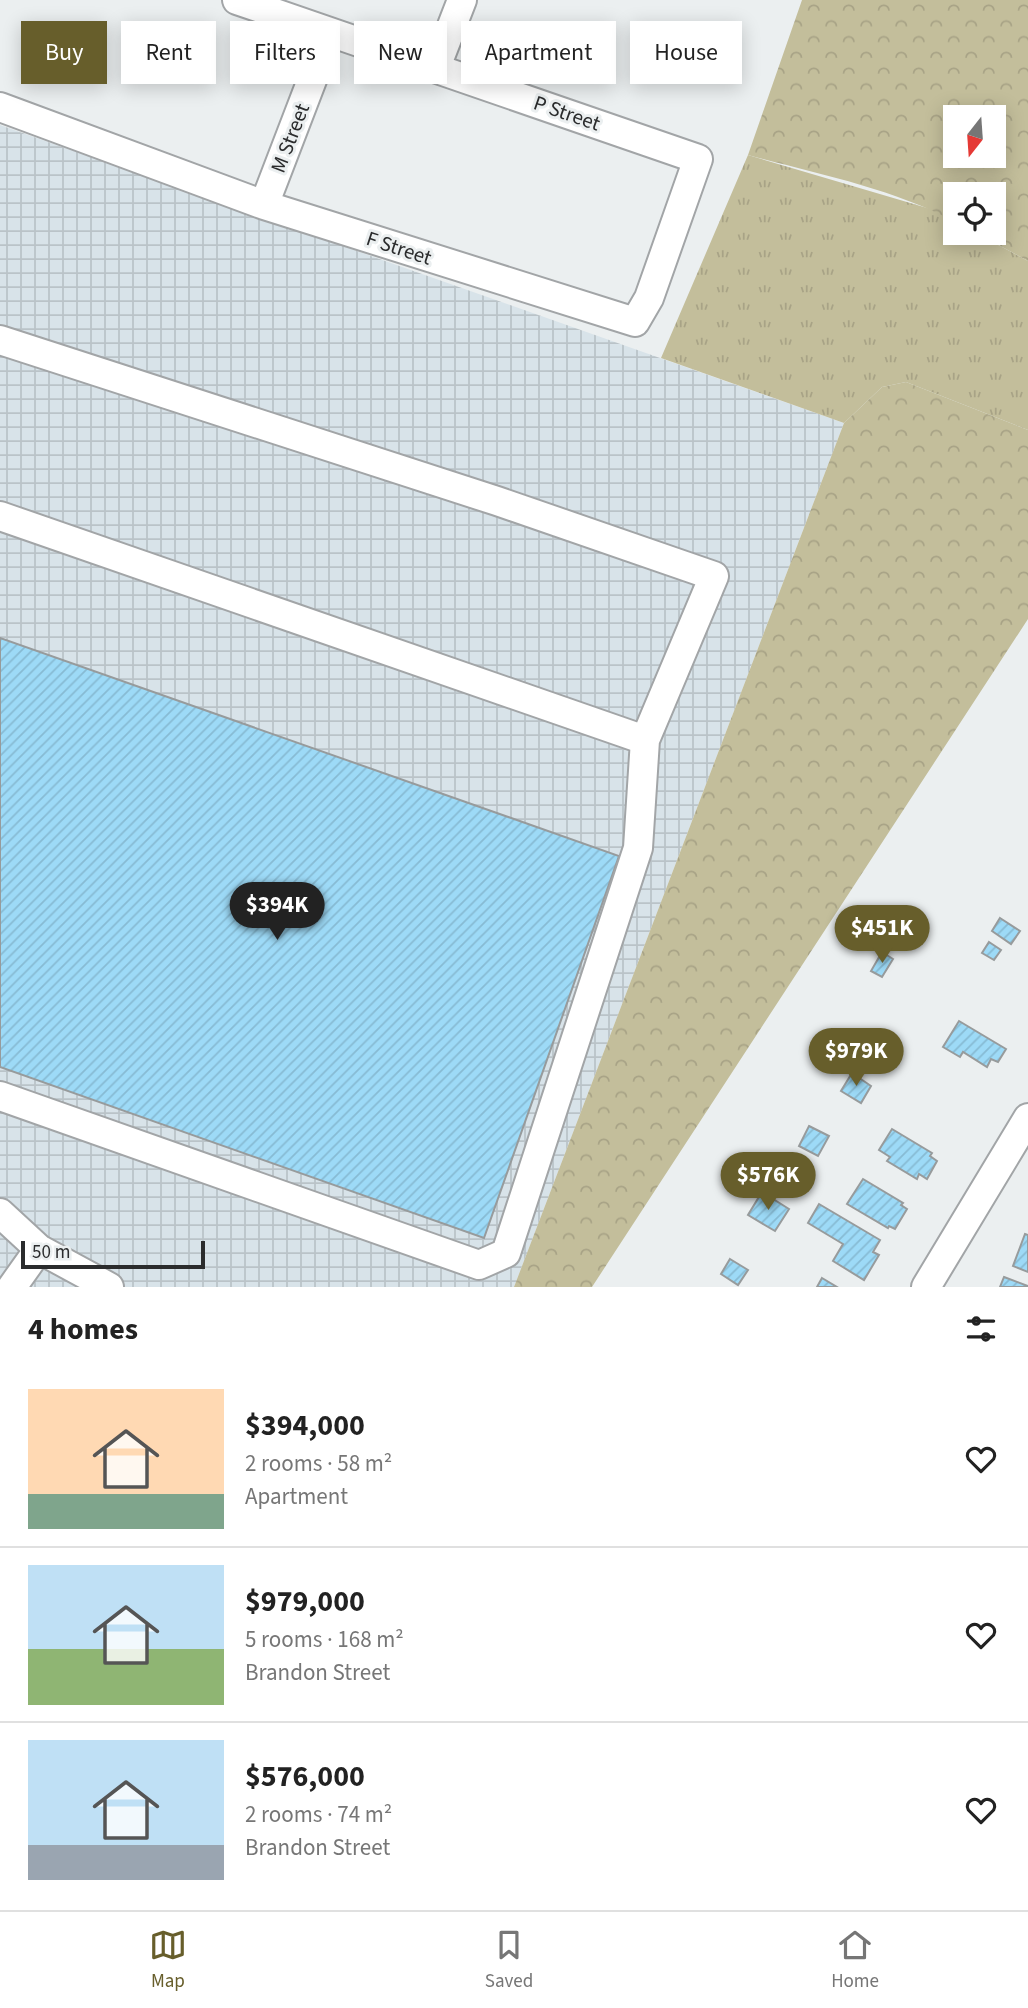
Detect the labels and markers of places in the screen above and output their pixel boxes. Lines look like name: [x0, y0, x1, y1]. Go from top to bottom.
pin: $394K: [228, 883, 326, 942]
pin: $451K: [833, 906, 931, 965]
pin: $979K: [807, 1028, 905, 1088]
pin: $576K: [719, 1152, 817, 1212]

